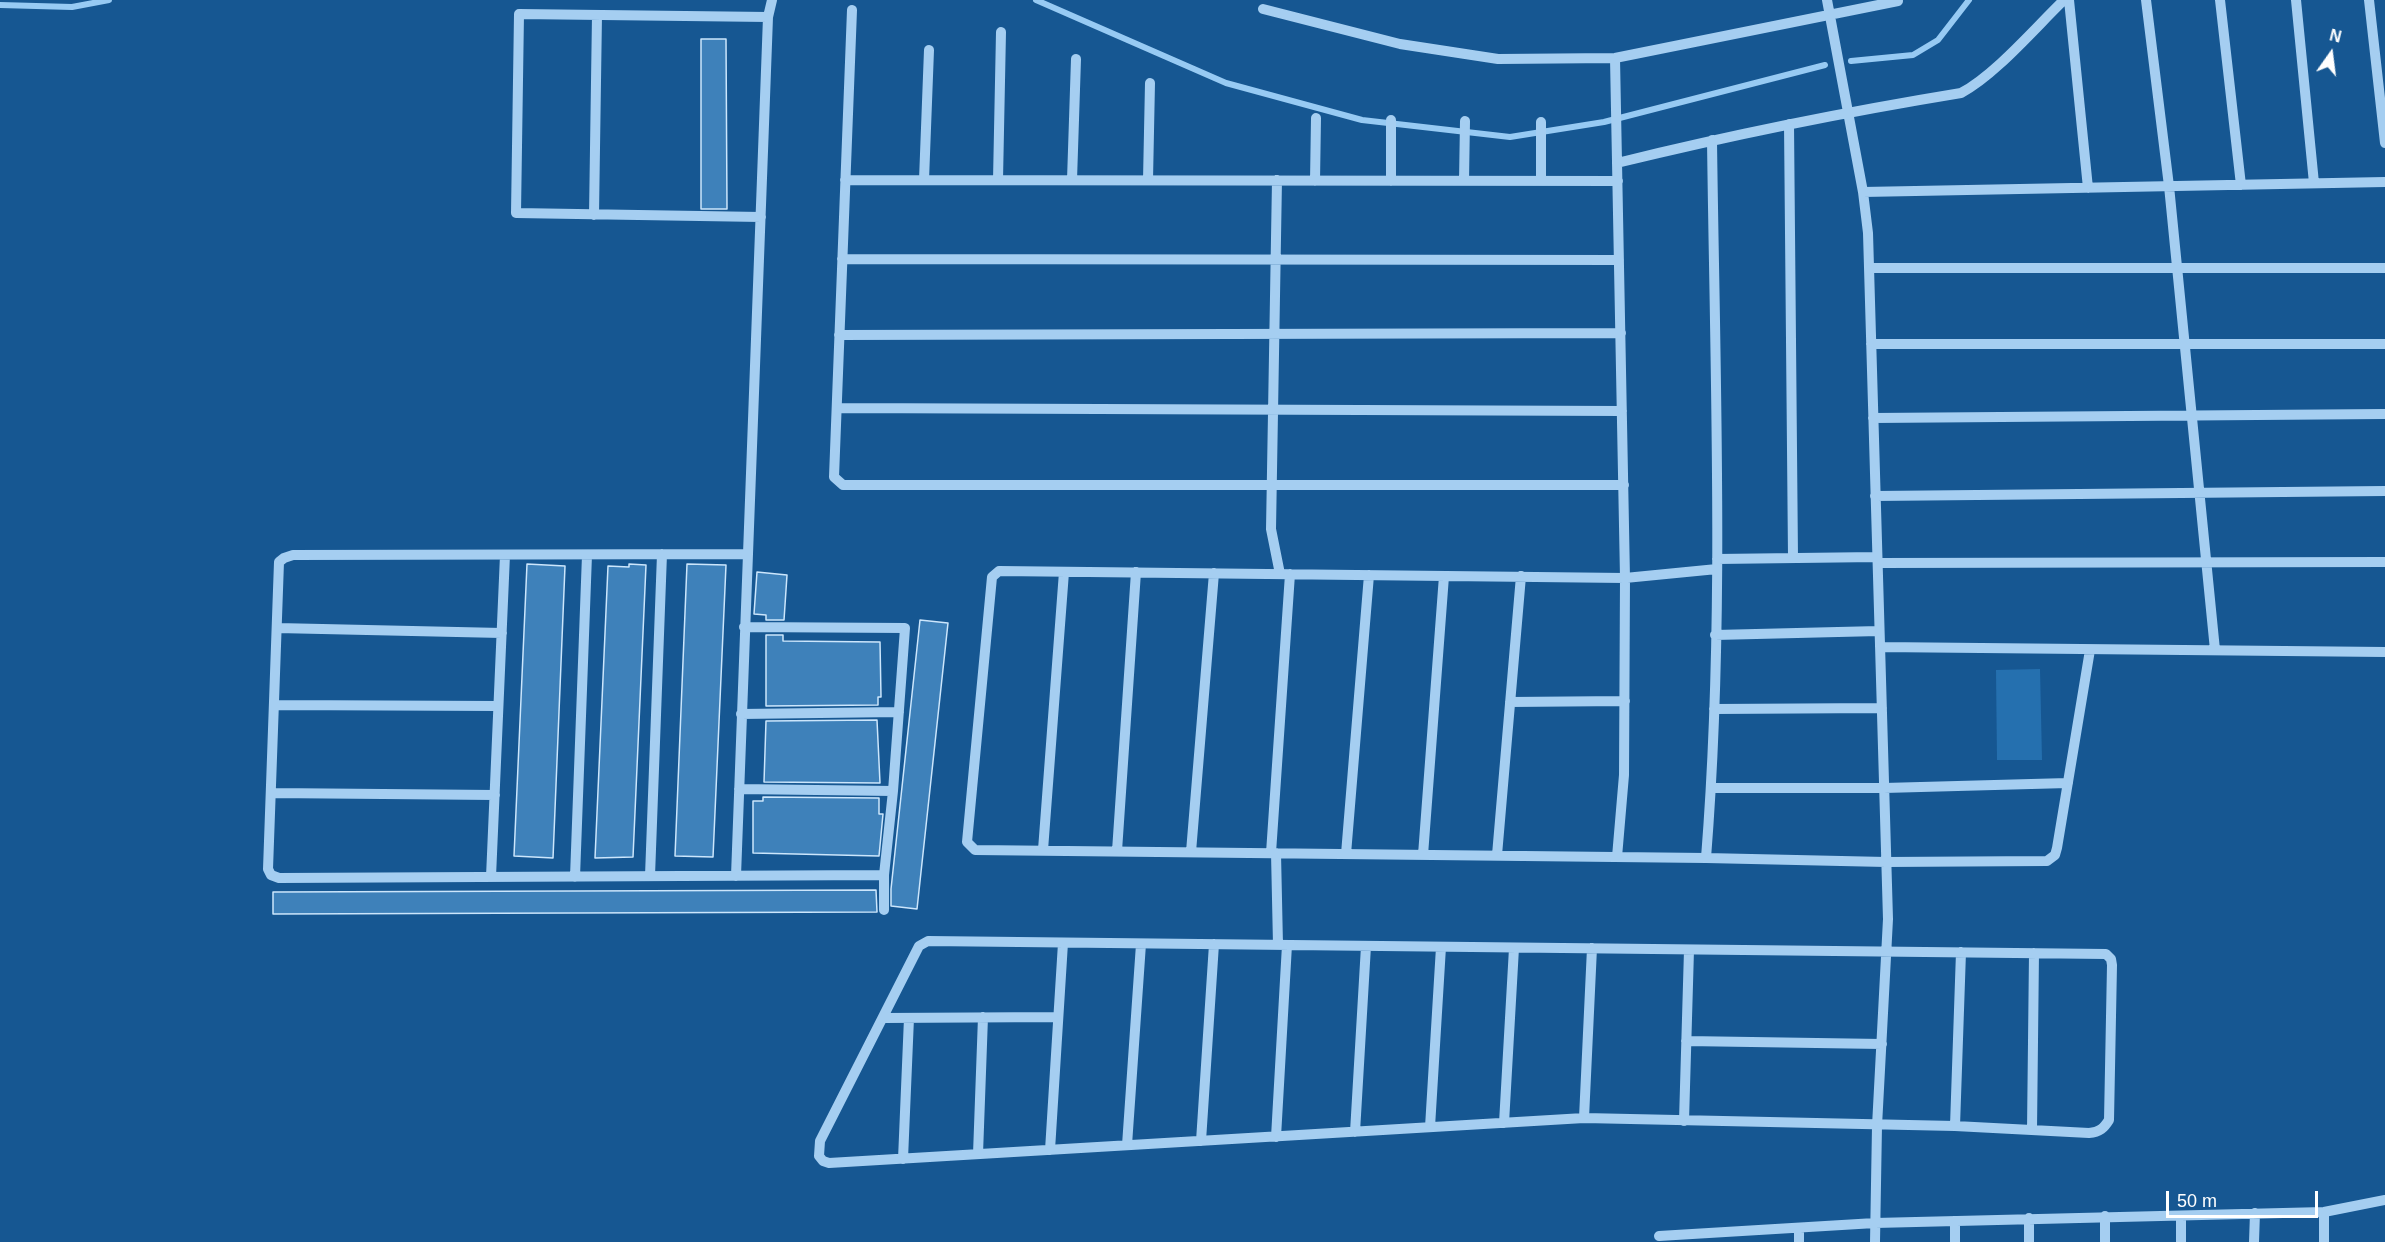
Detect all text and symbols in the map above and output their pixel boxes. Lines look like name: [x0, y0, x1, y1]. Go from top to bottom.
north arrow: [2301, 24, 2361, 84]
text: N: [2328, 26, 2343, 46]
scale bar: [2169, 1179, 2320, 1217]
text: 50 m: [2177, 1191, 2217, 1211]

